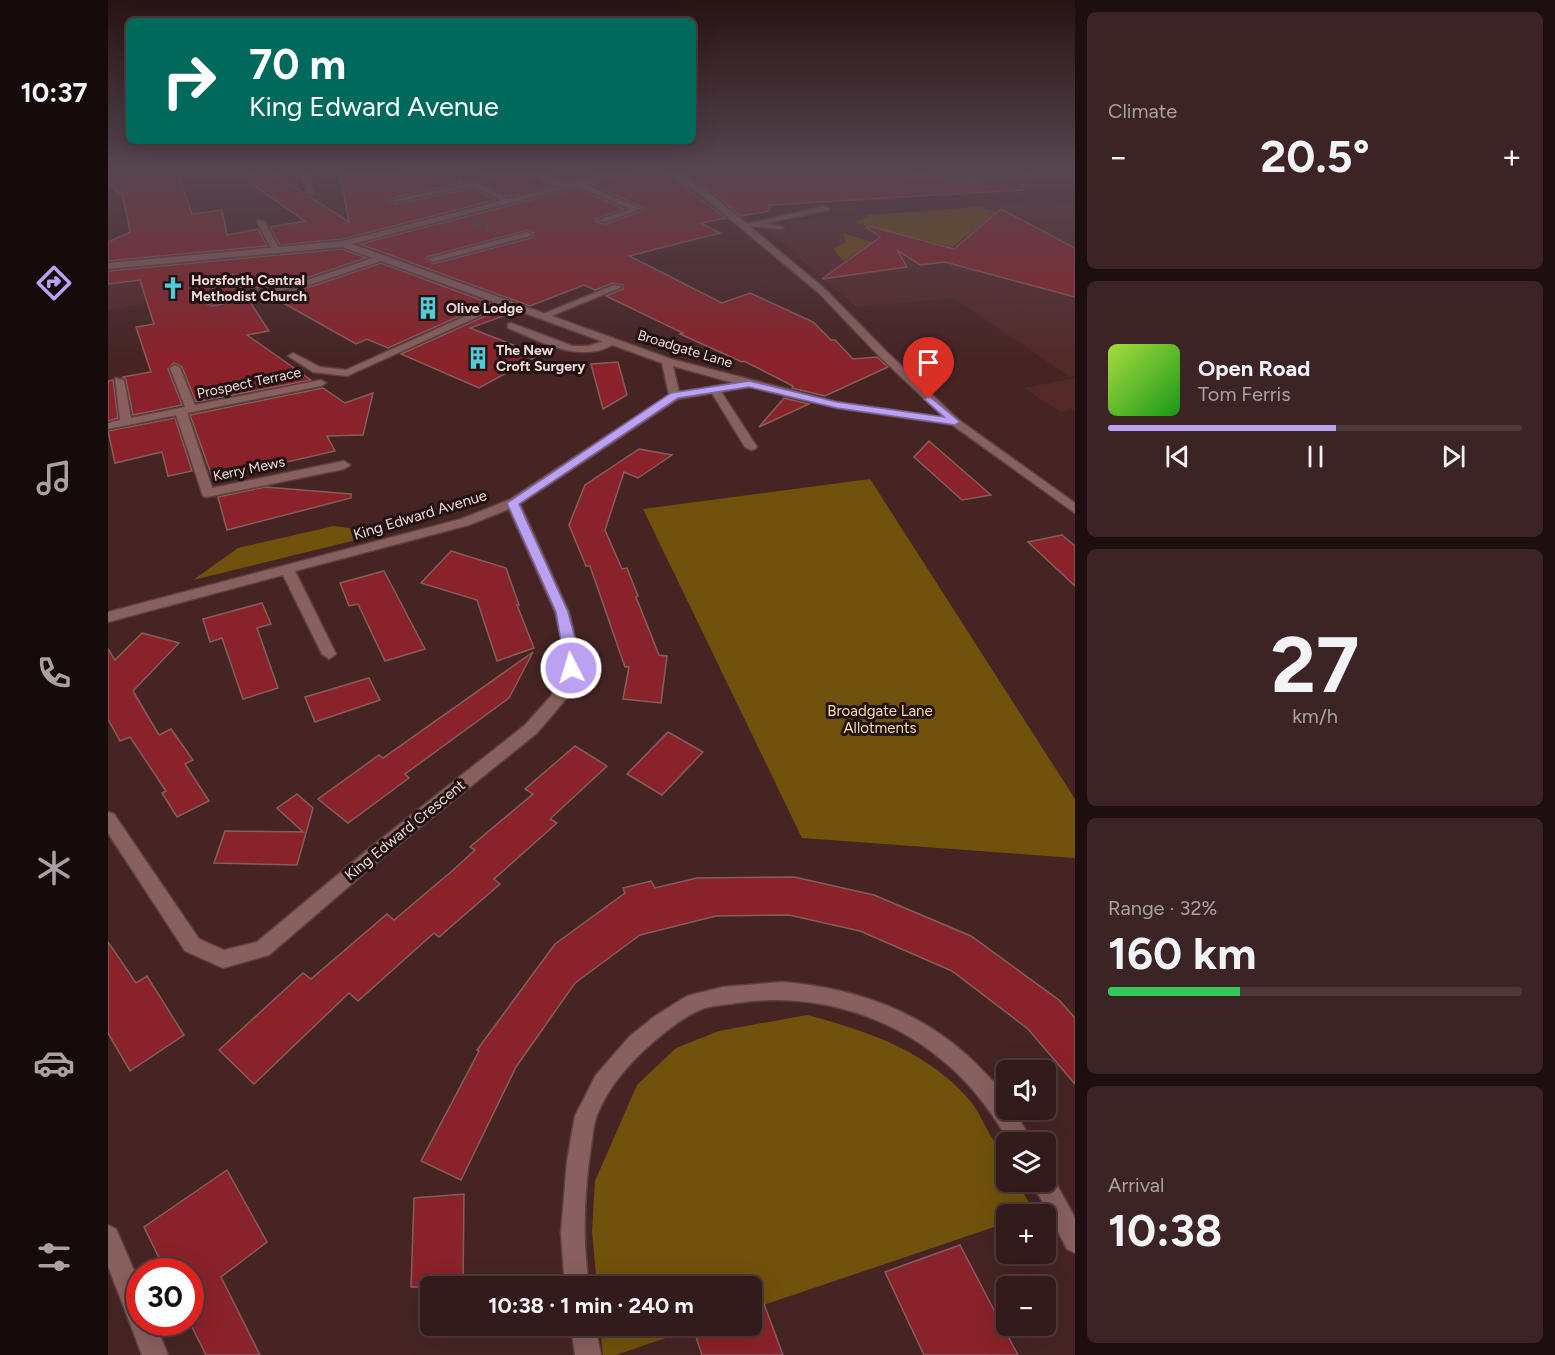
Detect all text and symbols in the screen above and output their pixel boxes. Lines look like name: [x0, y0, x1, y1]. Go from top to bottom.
text: 70 m: [249, 39, 346, 90]
icon: right: [150, 42, 228, 120]
text: 10:37: [20, 76, 88, 109]
text: King Edward Avenue: [249, 90, 499, 123]
text: Climate: [1108, 99, 1177, 123]
text: 20.5°: [1260, 129, 1370, 183]
text: −: [1108, 137, 1129, 176]
text: +: [1501, 137, 1522, 176]
icon: directions: [33, 262, 75, 304]
place label: Horsforth Central Methodist Church: [191, 272, 307, 305]
church icon: Horsforth Central Methodist Church: [160, 275, 186, 301]
building icon: Olive Lodge: [415, 295, 441, 321]
place label: Olive Lodge: [446, 300, 523, 317]
street label: Broadgate Lane: [635, 326, 735, 372]
pin: [903, 337, 954, 399]
place label: The New Croft Surgery: [496, 342, 586, 375]
building icon: The New Croft Surgery: [465, 345, 491, 371]
icon: arrive: [912, 346, 945, 379]
text: Open Road: [1198, 355, 1310, 382]
street label: Prospect Terrace: [195, 364, 303, 402]
text: Tom Ferris: [1198, 382, 1291, 406]
icon: previous: [1161, 440, 1194, 473]
icon: pause: [1299, 440, 1332, 473]
icon: next: [1437, 440, 1470, 473]
street label: Kerry Mews: [211, 453, 287, 485]
icon: music: [33, 457, 75, 499]
street label: King Edward Avenue: [351, 486, 489, 544]
text: 27: [1271, 618, 1359, 712]
position arrow: [539, 636, 603, 700]
icon: phone: [33, 652, 75, 694]
park label: Broadgate Lane Allotments: [827, 702, 933, 737]
text: km/h: [1292, 704, 1338, 728]
street label: King Edward Crescent: [341, 776, 469, 884]
icon: climate: [33, 847, 75, 889]
text: Range · 32%: [1108, 896, 1217, 920]
text: 160 km: [1108, 926, 1256, 980]
icon: car: [33, 1042, 75, 1084]
map controls: [996, 1060, 1056, 1336]
button: sound: [996, 1060, 1056, 1120]
button: layers: [996, 1132, 1056, 1192]
text: Arrival: [1108, 1173, 1164, 1197]
text: 10:38: [1108, 1203, 1222, 1257]
button: +: [996, 1204, 1056, 1264]
icon: filters: [33, 1236, 75, 1278]
speed limit sign: 30: [126, 1258, 204, 1336]
button: −: [996, 1276, 1056, 1336]
text: 10:38 · 1 min · 240 m: [488, 1292, 694, 1319]

